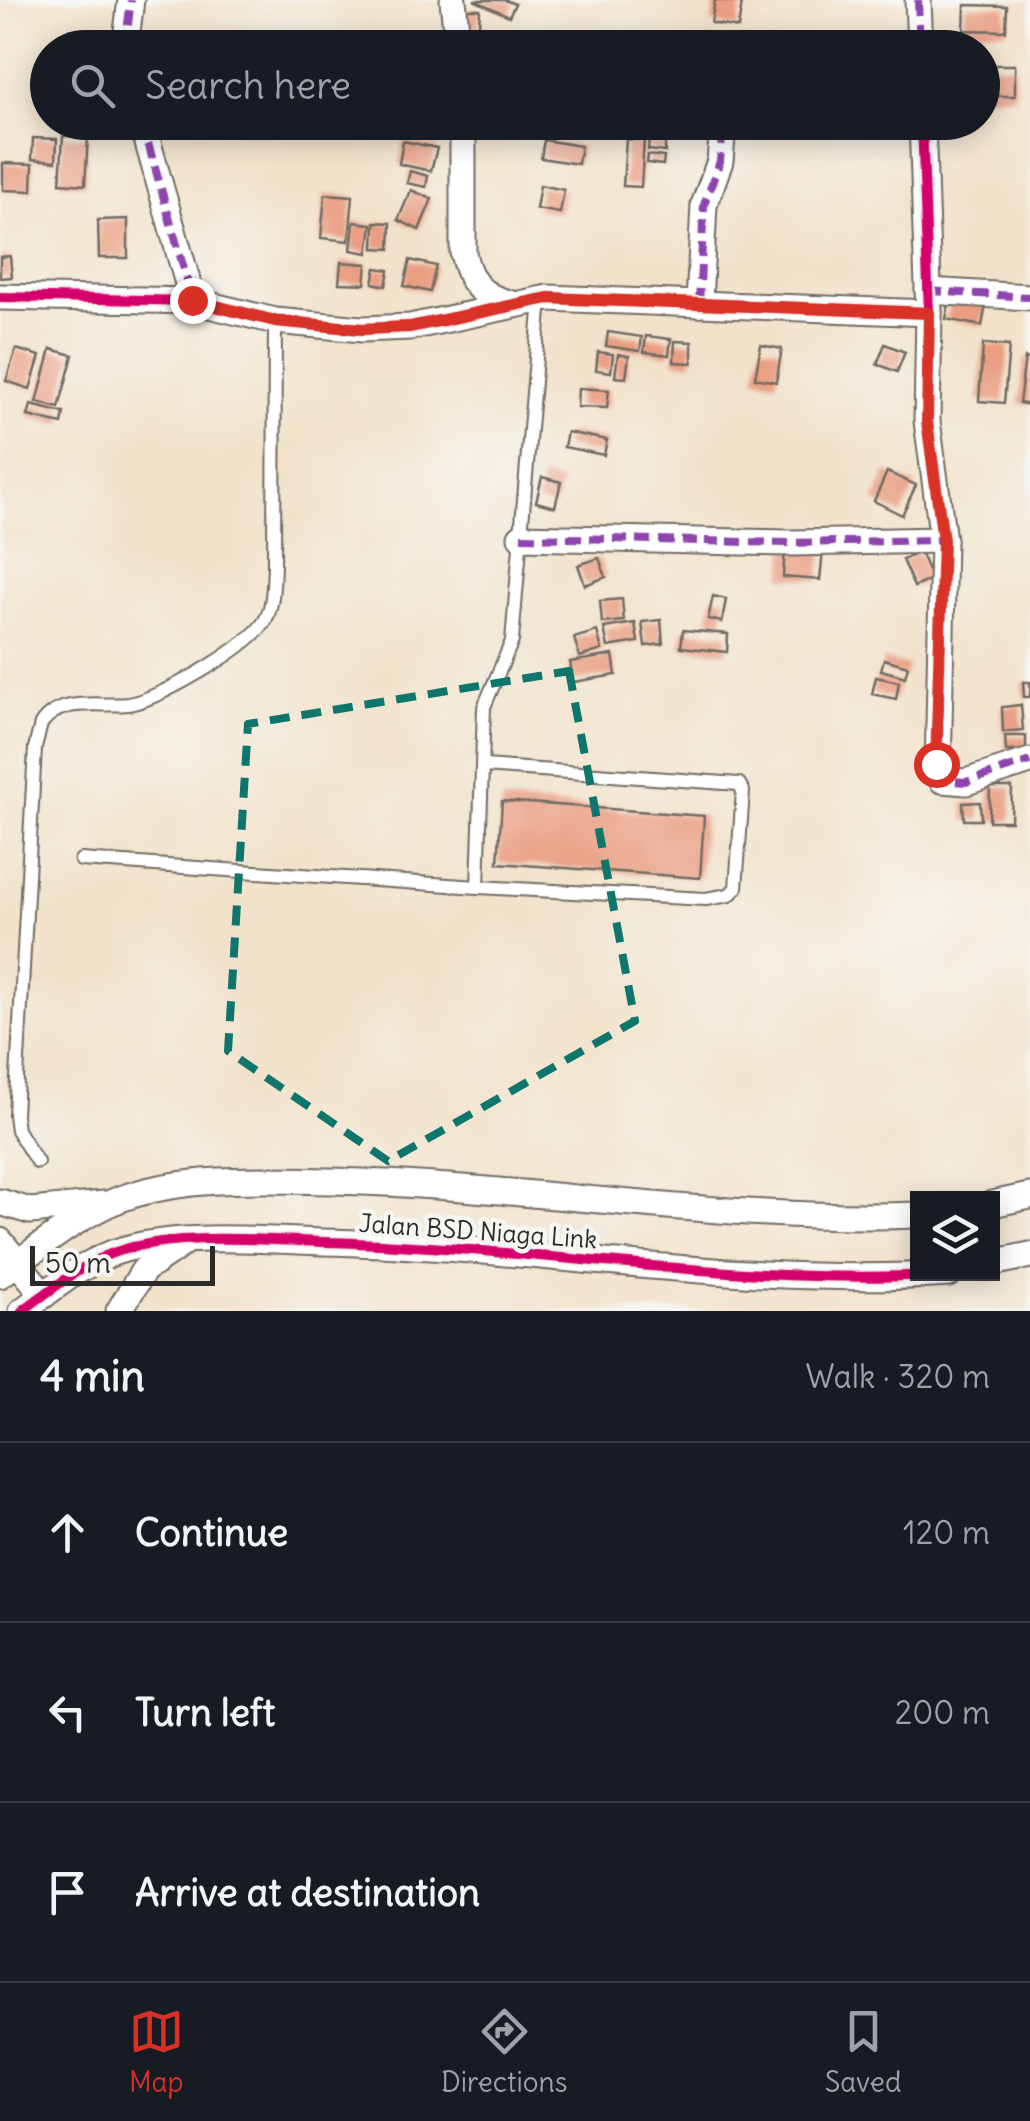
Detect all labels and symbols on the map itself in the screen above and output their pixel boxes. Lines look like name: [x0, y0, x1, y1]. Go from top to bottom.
route end: [170, 278, 216, 324]
route start: [914, 742, 960, 788]
street label: Jalan BSD Niaga Link: [358, 1207, 598, 1255]
scale bar: [30, 1241, 215, 1286]

